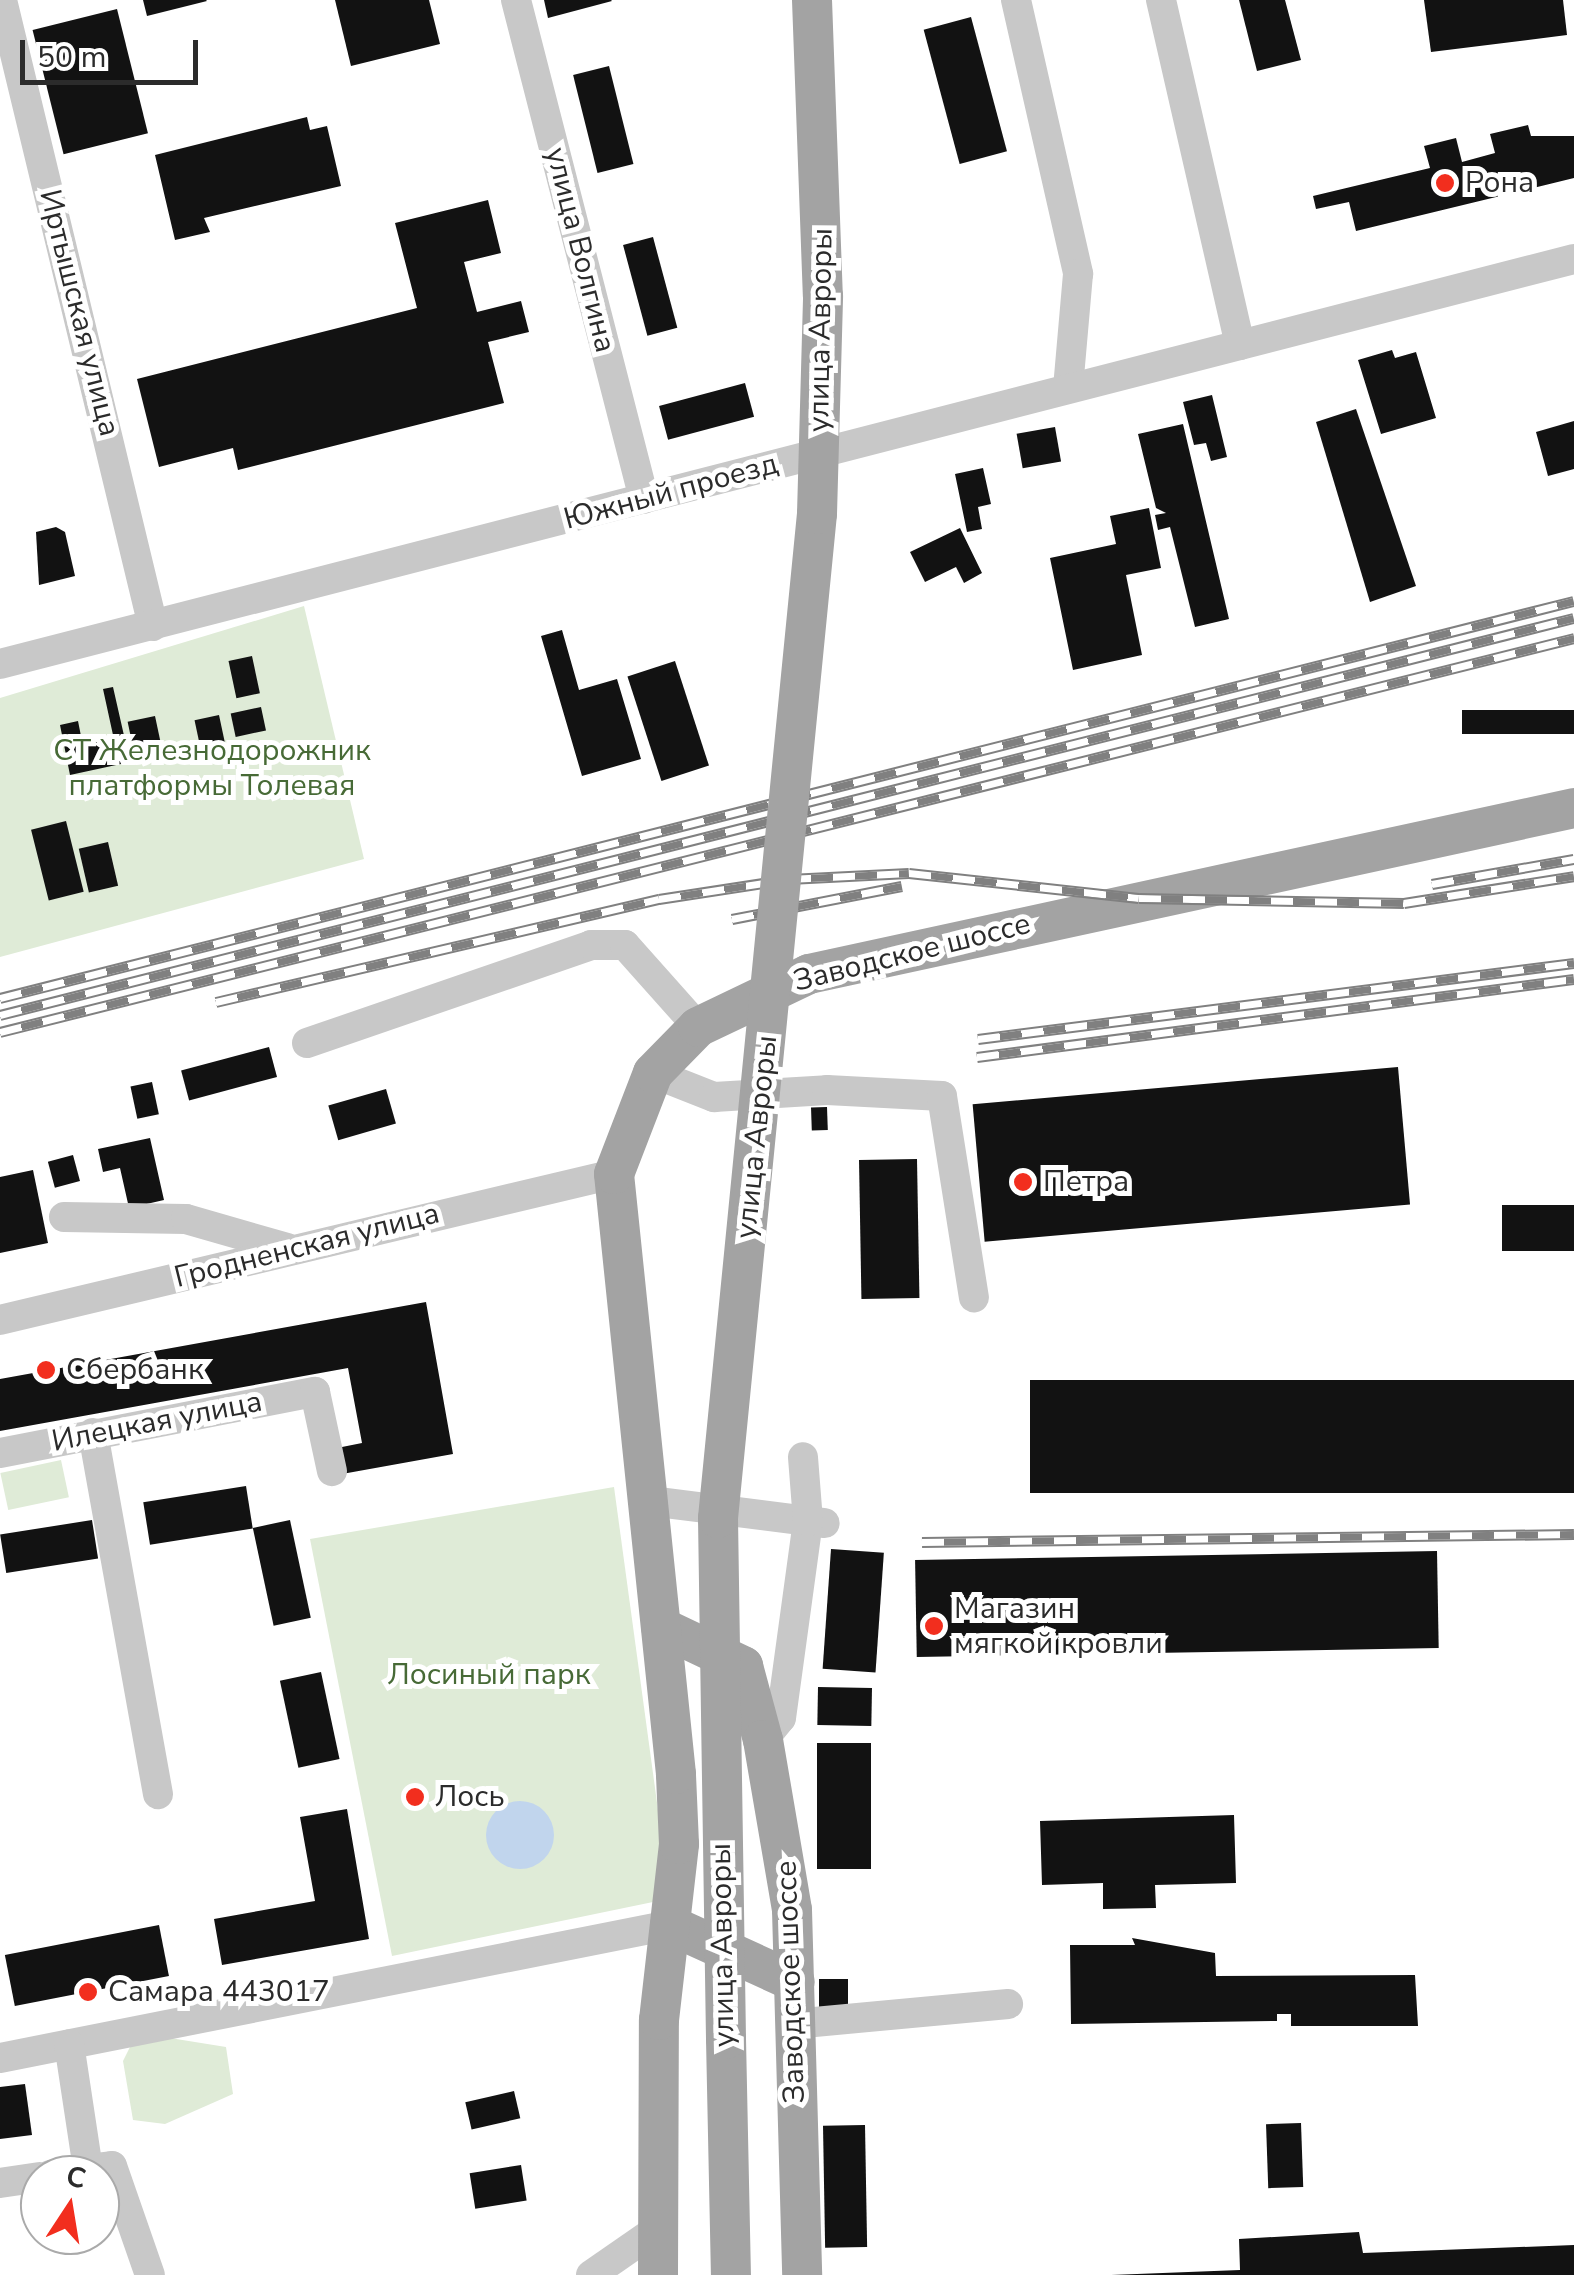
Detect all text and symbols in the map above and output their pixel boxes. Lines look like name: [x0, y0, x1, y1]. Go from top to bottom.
scale bar: [25, 20, 202, 82]
text: 50 m: [37, 37, 106, 78]
street label: улица Волгина: [537, 144, 623, 356]
place label: Рона: [1465, 165, 1534, 201]
marker: Рона: [1434, 172, 1456, 194]
street label: Иртышская улица: [31, 186, 127, 440]
street label: улица Авроры: [801, 228, 841, 432]
street label: Южный проезд: [560, 446, 782, 538]
park label: СТ Железнодорожник платформы Толевая: [53, 733, 371, 804]
street label: Заводское шоссе: [790, 906, 1034, 1000]
street label: улица Авроры: [728, 1034, 786, 1240]
place label: Петра: [1043, 1164, 1129, 1200]
marker: Петра: [1012, 1171, 1034, 1193]
street label: Гродненская улица: [171, 1196, 443, 1296]
place label: Сбербанк: [66, 1352, 204, 1388]
marker: Сбербанк: [35, 1359, 57, 1381]
street label: Илецкая улица: [49, 1384, 265, 1460]
place label: Магазин мягкой кровли: [954, 1591, 1163, 1662]
marker: Магазин мягкой кровли: [923, 1615, 945, 1637]
park label: Лосиный парк: [388, 1657, 590, 1693]
place label: Лось: [435, 1779, 505, 1815]
marker: Лось: [404, 1786, 426, 1808]
street label: улица Авроры: [703, 1843, 743, 2047]
street label: Заводское шоссе: [769, 1860, 813, 2104]
place label: Самара 443017: [108, 1974, 330, 2010]
marker: Самара 443017: [77, 1981, 99, 2003]
north arrow: [20, 2155, 120, 2255]
text: С: [63, 2157, 89, 2198]

